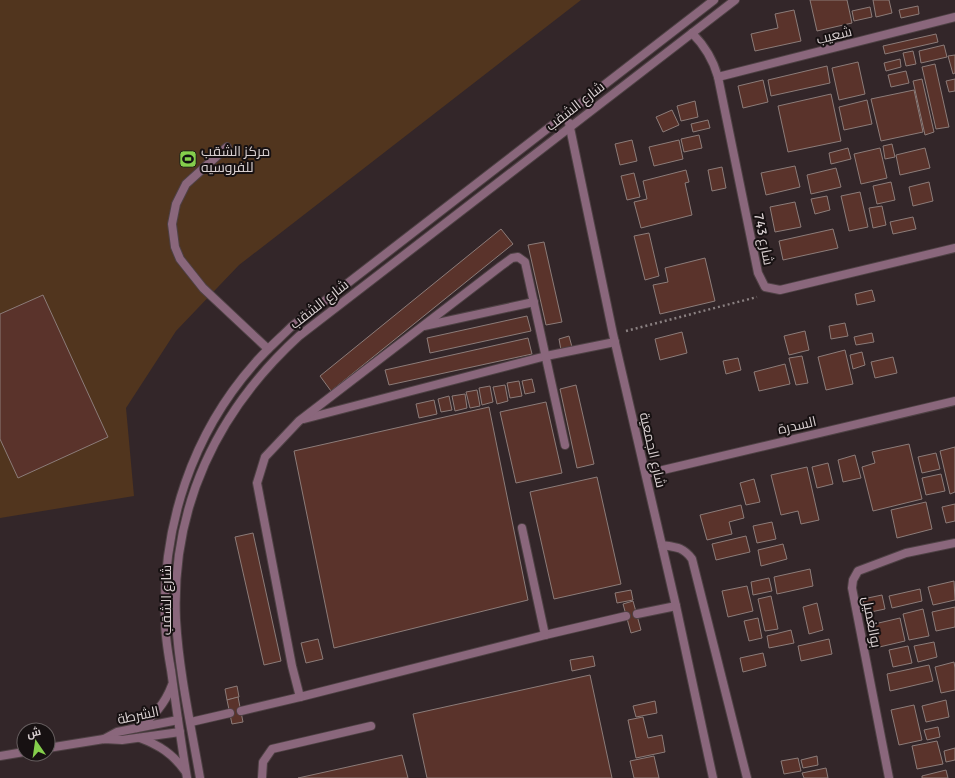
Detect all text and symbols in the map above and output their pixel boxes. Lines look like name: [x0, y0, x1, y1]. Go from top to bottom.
street label: شعيب: [815, 23, 854, 48]
street label: شارع الشقب: [542, 78, 608, 135]
place label: مركز الشقب للفروسيه: [201, 143, 270, 176]
sports icon: مركز الشقب للفروسيه: [178, 149, 198, 169]
street label: شارع 743: [750, 212, 777, 267]
street label: شارع الشقب: [286, 276, 352, 333]
street label: شارع الجمعية: [636, 411, 669, 489]
street label: السدرة: [776, 413, 818, 438]
street label: شارع الشقب: [158, 565, 175, 635]
street label: بوالغميل: [858, 595, 885, 649]
street label: الشرطة: [116, 703, 160, 728]
north arrow: [16, 722, 56, 762]
text: ش: [26, 725, 42, 741]

